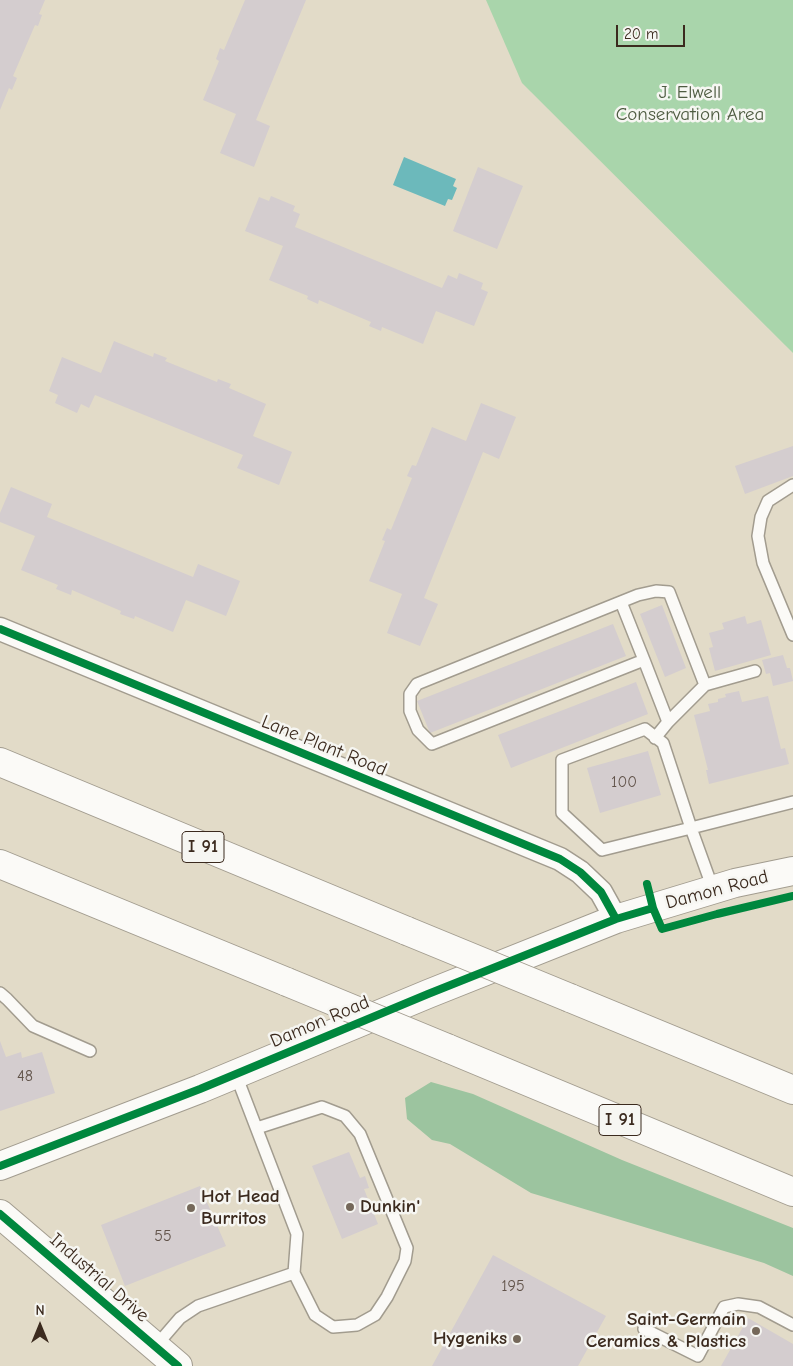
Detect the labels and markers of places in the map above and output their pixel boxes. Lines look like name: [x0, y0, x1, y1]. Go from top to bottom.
place label: Hot Head Burritos: [201, 1186, 280, 1230]
place label: Dunkin': [360, 1196, 420, 1218]
marker: Dunkin': [344, 1201, 356, 1213]
marker: Hot Head Burritos: [185, 1202, 197, 1214]
place label: Saint-Germain Ceramics & Plastics: [586, 1309, 746, 1353]
marker: Saint-Germain Ceramics & Plastics: [750, 1325, 762, 1337]
place label: Hygeniks: [433, 1328, 507, 1350]
marker: Hygeniks: [511, 1333, 523, 1345]

